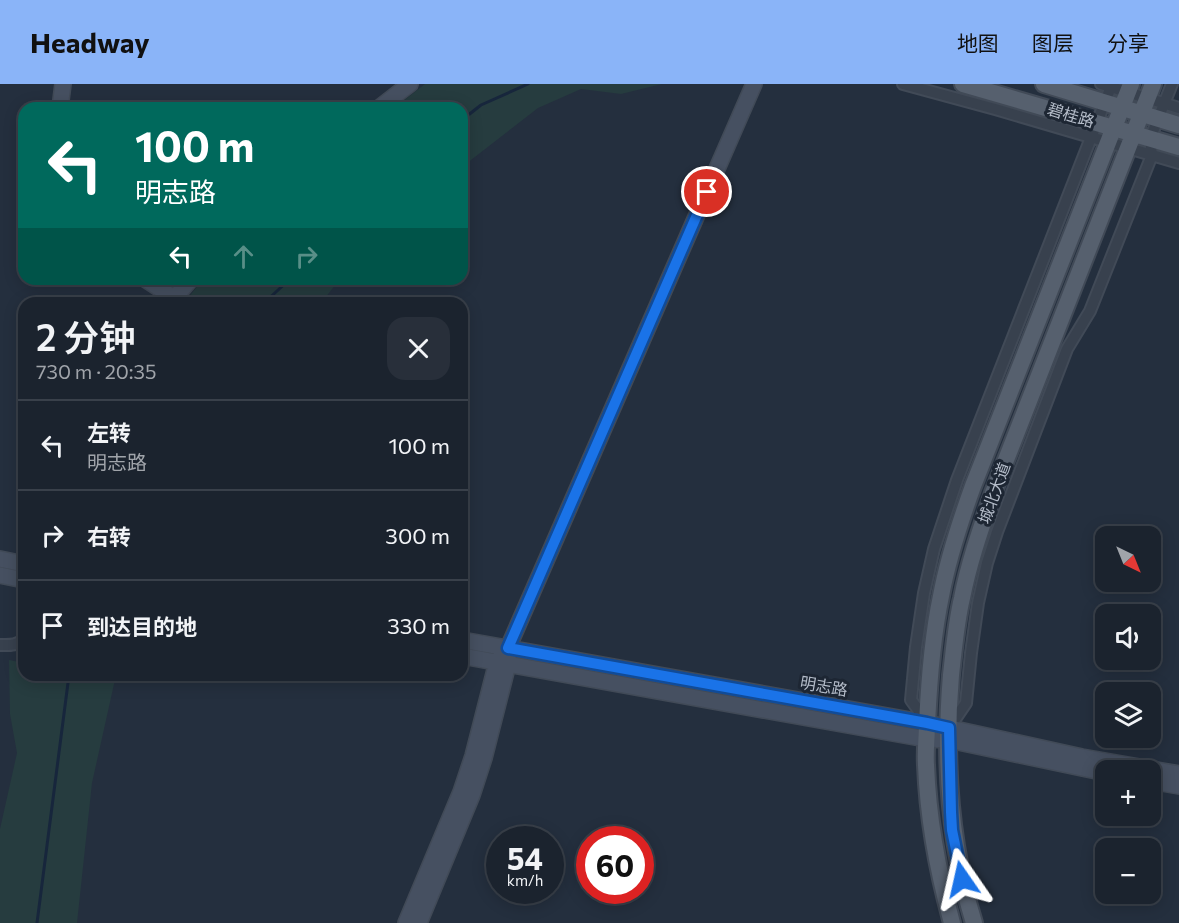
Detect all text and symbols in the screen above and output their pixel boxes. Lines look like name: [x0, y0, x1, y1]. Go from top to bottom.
text: Headway: [30, 25, 150, 59]
text: 地图: [957, 30, 999, 55]
text: 图层: [1032, 30, 1074, 55]
text: 分享: [1107, 30, 1149, 55]
street label: 碧桂路: [1045, 98, 1097, 131]
text: 100 m: [135, 119, 255, 171]
icon: left: [36, 126, 114, 204]
pin: [681, 166, 732, 217]
text: 明志路: [135, 175, 216, 208]
icon: arrive: [690, 175, 723, 208]
icon: left: [164, 240, 197, 273]
icon: ahead: [227, 240, 260, 273]
icon: right: [290, 240, 323, 273]
text: 2 分钟: [36, 314, 135, 358]
button: close: [387, 317, 450, 380]
text: 730 m · 20:35: [36, 359, 156, 383]
text: 左转: [87, 419, 131, 446]
icon: left: [36, 429, 69, 462]
text: 100 m: [388, 432, 450, 459]
text: 明志路: [87, 450, 147, 474]
street label: 城北大道: [974, 460, 1013, 526]
icon: right: [36, 519, 69, 552]
text: 300 m: [385, 522, 450, 549]
text: 右转: [87, 523, 131, 550]
north arrow: [1095, 526, 1161, 592]
map controls: [1095, 526, 1161, 904]
button: sound: [1095, 604, 1161, 670]
icon: arrive: [36, 609, 69, 642]
text: 330 m: [387, 612, 450, 639]
text: 到达目的地: [87, 613, 197, 640]
street label: 明志路: [799, 672, 849, 699]
button: layers: [1095, 682, 1161, 748]
button: +: [1095, 760, 1161, 826]
speed limit sign: 60: [576, 826, 654, 904]
button: −: [1095, 838, 1161, 904]
text: 54: [507, 839, 543, 876]
position arrow: [930, 847, 994, 911]
text: km/h: [507, 871, 543, 889]

